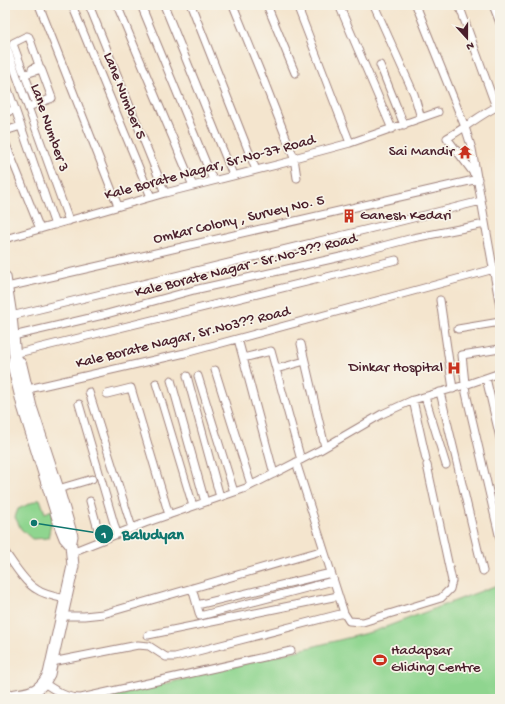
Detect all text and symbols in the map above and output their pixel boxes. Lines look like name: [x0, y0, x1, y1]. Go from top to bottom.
north arrow: [447, 18, 487, 58]
text: N: [464, 39, 475, 52]
street label: Lane Number 5: [98, 50, 150, 142]
street label: Lane Number 3: [26, 82, 73, 175]
street label: Kale Borate Nagar, Sr.No-37 Road: [103, 131, 318, 205]
place label: Sai Mandir: [389, 143, 456, 161]
temple icon: Sai Mandir: [457, 144, 473, 160]
street label: Omkar Colony , Survey No. 5: [152, 191, 326, 248]
place label: Ganesh Kedari: [360, 207, 451, 225]
building icon: Ganesh Kedari: [341, 208, 357, 224]
street label: Kale Borate Nagar - Sr.No-3?? Road: [133, 229, 360, 302]
street label: Kale Borate Nagar, Sr.No3?? Road: [74, 302, 293, 373]
place label: Dinkar Hospital: [348, 359, 443, 377]
hospital icon: Dinkar Hospital: [446, 360, 462, 376]
callout: Baludyan: [94, 520, 192, 548]
text: Baludyan: [121, 527, 184, 546]
text: 1: [101, 529, 107, 543]
place label: Hadapsar Gliding Centre: [391, 642, 481, 677]
sports icon: Hadapsar Gliding Centre: [372, 652, 388, 668]

